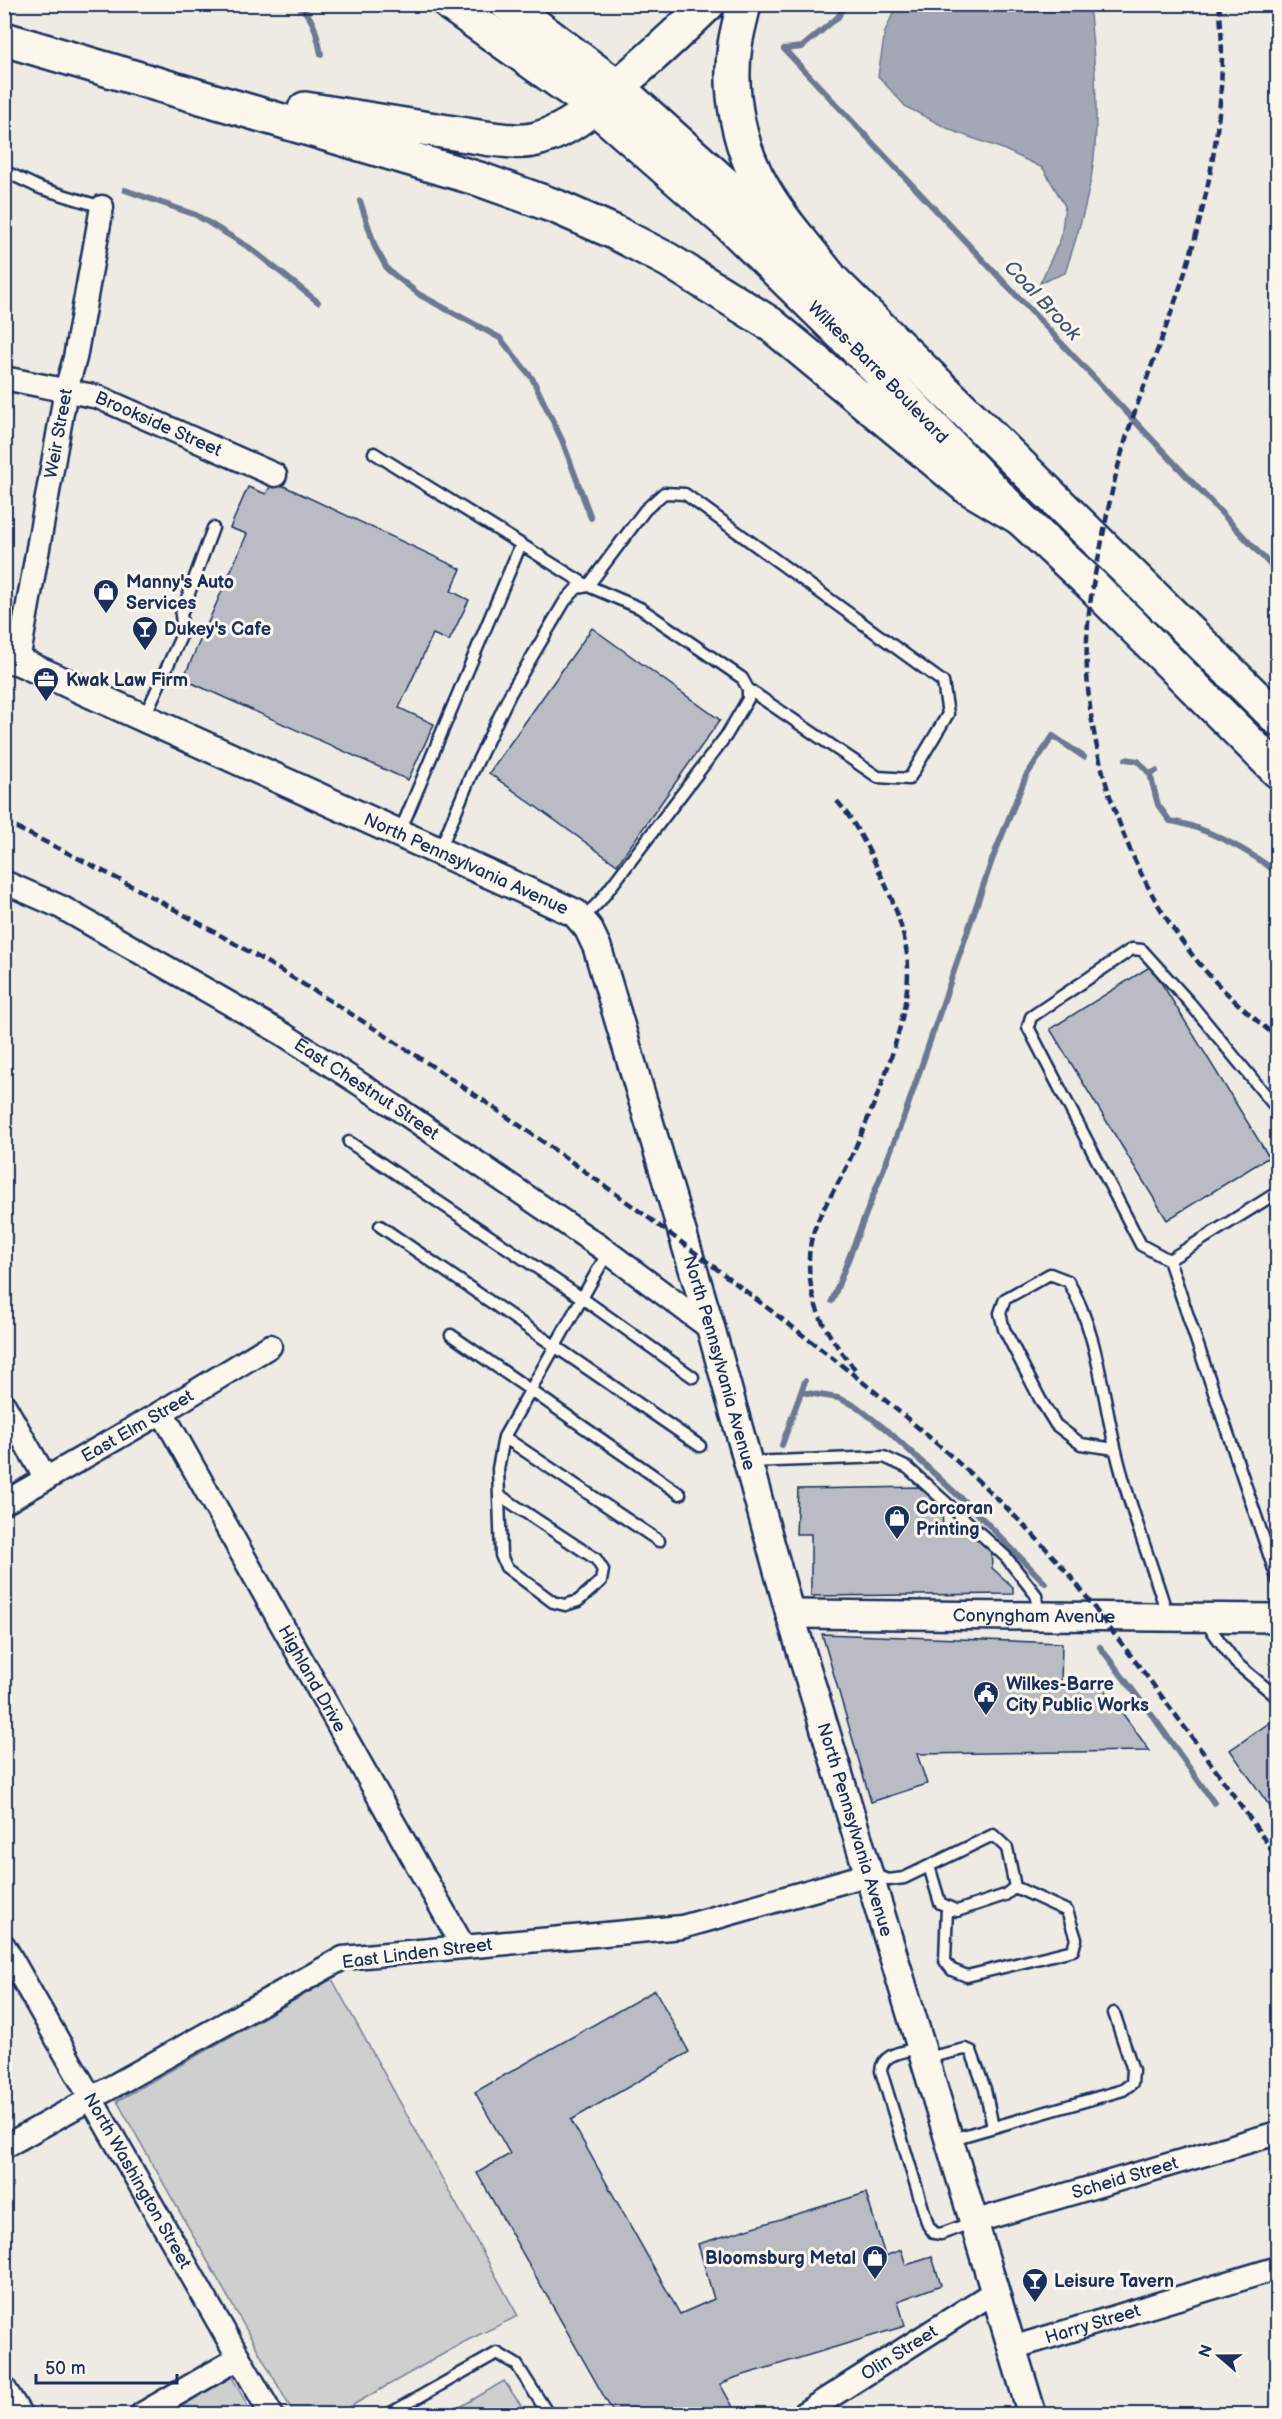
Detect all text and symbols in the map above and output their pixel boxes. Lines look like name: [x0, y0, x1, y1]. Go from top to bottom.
water label: Coal Brook: [999, 255, 1086, 347]
street label: Wilkes-Barre Boulevard: [803, 297, 953, 448]
street label: Weir Street: [41, 387, 77, 480]
street label: Brookside Street: [92, 387, 225, 461]
place label: Manny's Auto Services: [126, 572, 234, 614]
shop icon: Manny's Auto Services: [91, 577, 121, 615]
bar icon: Dukey's Cafe: [130, 614, 160, 652]
place label: Dukey's Cafe: [164, 619, 271, 640]
office icon: Kwak Law Firm: [31, 665, 61, 703]
place label: Kwak Law Firm: [66, 670, 188, 691]
street label: North Pennsylvania Avenue: [360, 809, 572, 920]
street label: East Chestnut Street: [290, 1034, 443, 1145]
street label: North Pennsylvania Avenue: [679, 1253, 760, 1473]
street label: East Elm Street: [78, 1385, 198, 1467]
place label: Corcoran Printing: [916, 1498, 993, 1540]
shop icon: Corcoran Printing: [882, 1503, 912, 1541]
street label: Conyngham Avenue: [953, 1605, 1116, 1628]
street label: Highland Drive: [273, 1622, 350, 1736]
place label: Wilkes-Barre City Public Works: [1006, 1674, 1149, 1716]
public building icon: Wilkes-Barre City Public Works: [971, 1679, 1001, 1717]
street label: North Pennsylvania Avenue: [813, 1720, 897, 1939]
street label: East Linden Street: [341, 1934, 494, 1973]
street label: North Washington Street: [79, 2089, 196, 2273]
street label: Scheid Street: [1069, 2153, 1181, 2204]
shop icon: Bloomsburg Metal: [860, 2243, 890, 2281]
place label: Bloomsburg Metal: [705, 2248, 856, 2269]
bar icon: Leisure Tavern: [1020, 2266, 1050, 2304]
place label: Leisure Tavern: [1054, 2271, 1174, 2292]
street label: Harry Street: [1043, 2300, 1143, 2348]
street label: Olin Street: [857, 2321, 942, 2385]
north arrow: [1189, 2326, 1249, 2386]
text: N: [1195, 2342, 1217, 2360]
scale bar: [36, 2347, 177, 2385]
text: 50 m: [45, 2358, 86, 2379]

